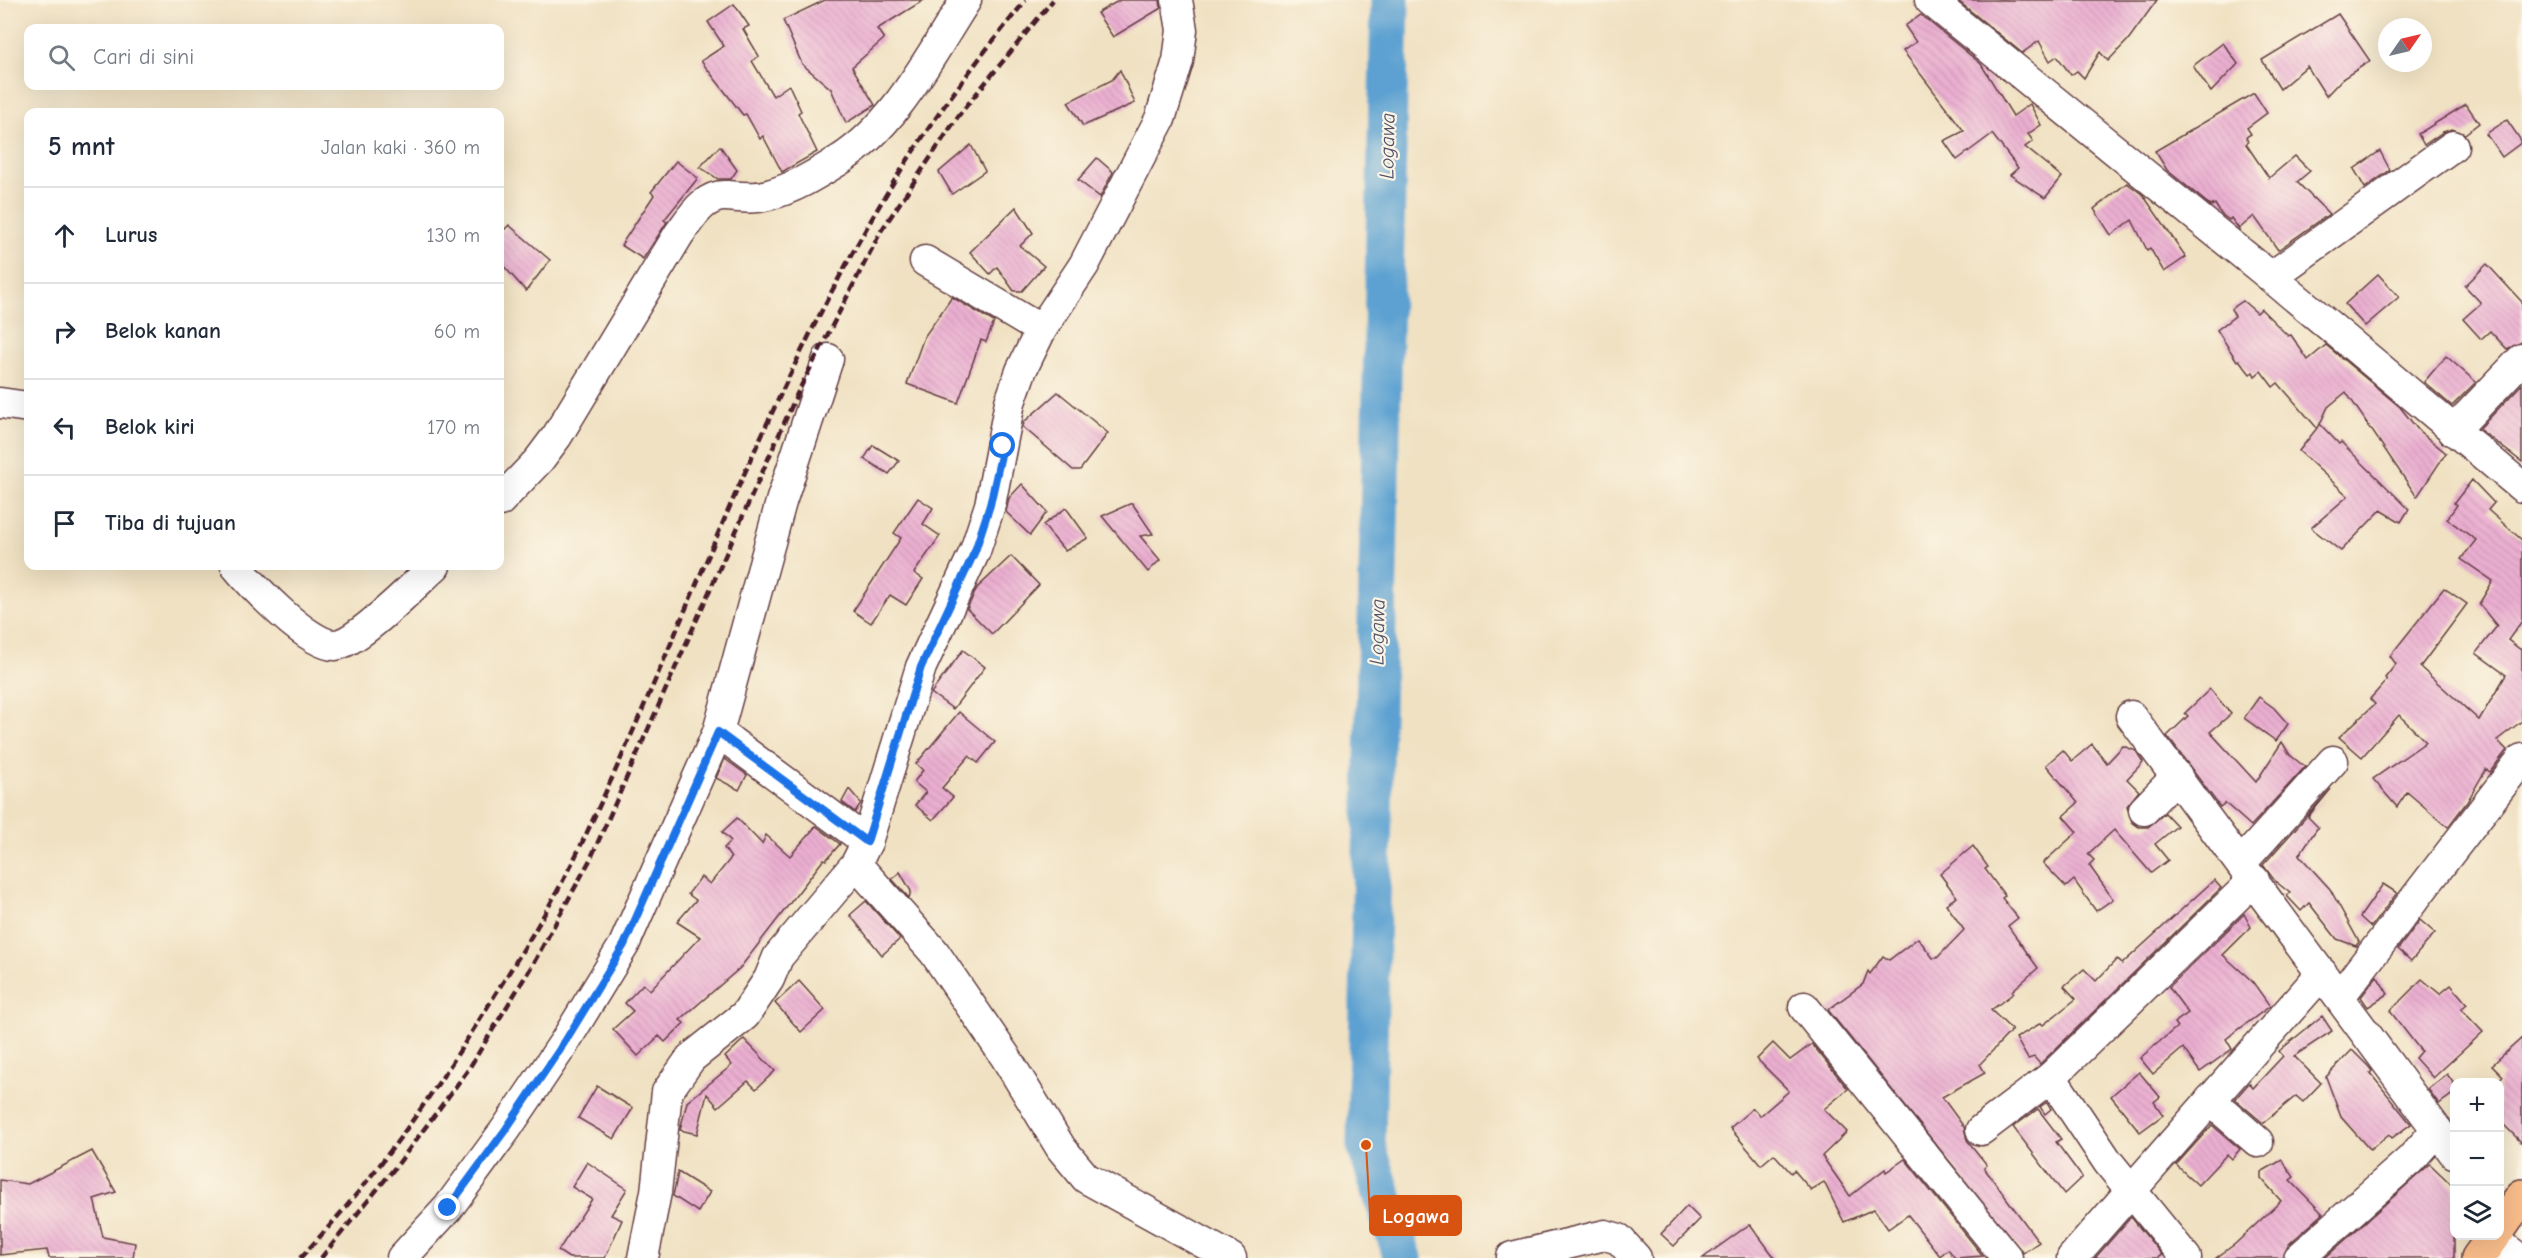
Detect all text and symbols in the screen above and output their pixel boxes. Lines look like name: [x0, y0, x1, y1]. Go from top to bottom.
north arrow: [2378, 18, 2432, 72]
search box: [24, 24, 504, 90]
icon: search: [45, 41, 78, 74]
text: Cari di sini: [93, 44, 194, 70]
water label: Logawa: [1374, 112, 1400, 179]
text: 5 mnt: [48, 132, 114, 162]
text: Jalan kaki · 360 m: [321, 136, 480, 159]
icon: ahead: [48, 219, 81, 252]
text: Lurus: [105, 222, 157, 248]
text: 130 m: [427, 224, 480, 247]
icon: right: [48, 315, 81, 348]
text: Belok kanan: [105, 318, 221, 344]
text: 60 m: [434, 320, 480, 343]
icon: left: [48, 411, 81, 444]
text: Belok kiri: [105, 414, 195, 440]
text: 170 m: [427, 416, 480, 439]
route start: [989, 432, 1015, 458]
icon: arrive: [48, 507, 81, 540]
text: Tiba di tujuan: [105, 510, 236, 536]
water label: Logawa: [1364, 598, 1390, 665]
map controls: [2450, 1078, 2504, 1240]
button: +: [2450, 1078, 2504, 1132]
button: −: [2450, 1132, 2504, 1186]
button: layers: [2450, 1186, 2504, 1240]
route end: [434, 1194, 460, 1220]
callout: Logawa: [1370, 1196, 1461, 1235]
text: Logawa: [1382, 1204, 1450, 1228]

